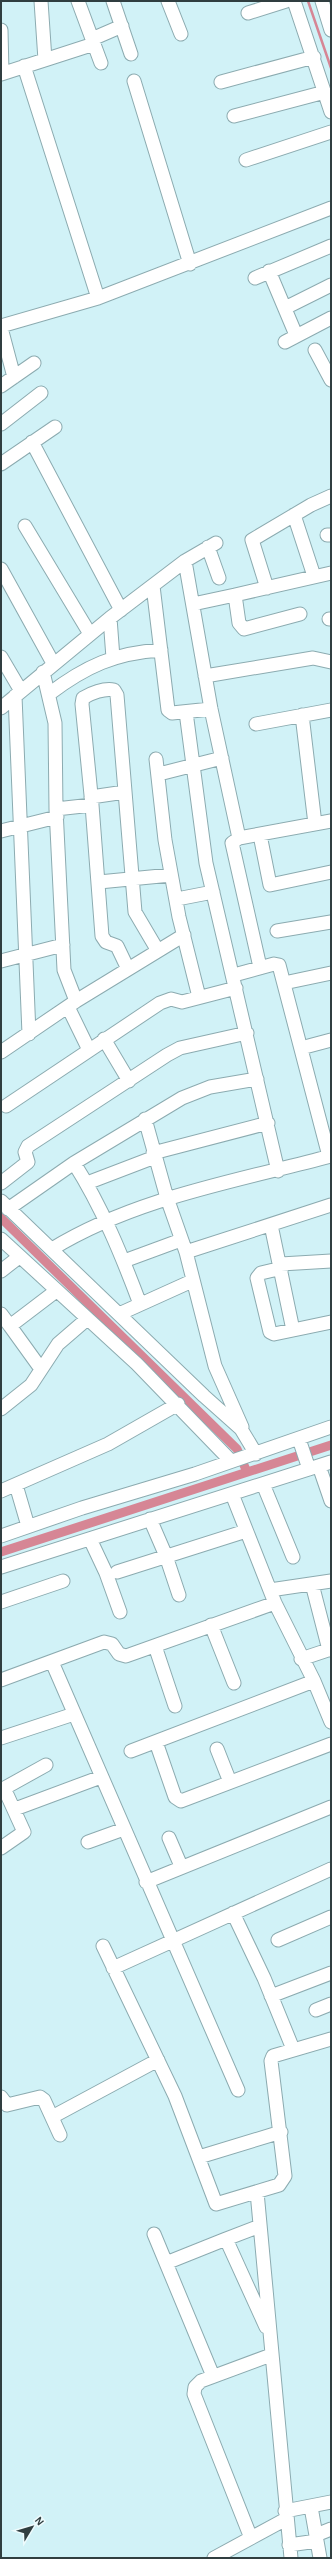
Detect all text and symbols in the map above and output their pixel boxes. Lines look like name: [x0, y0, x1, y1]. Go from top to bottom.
north arrow: [12, 2507, 52, 2547]
text: N: [33, 2515, 46, 2528]

